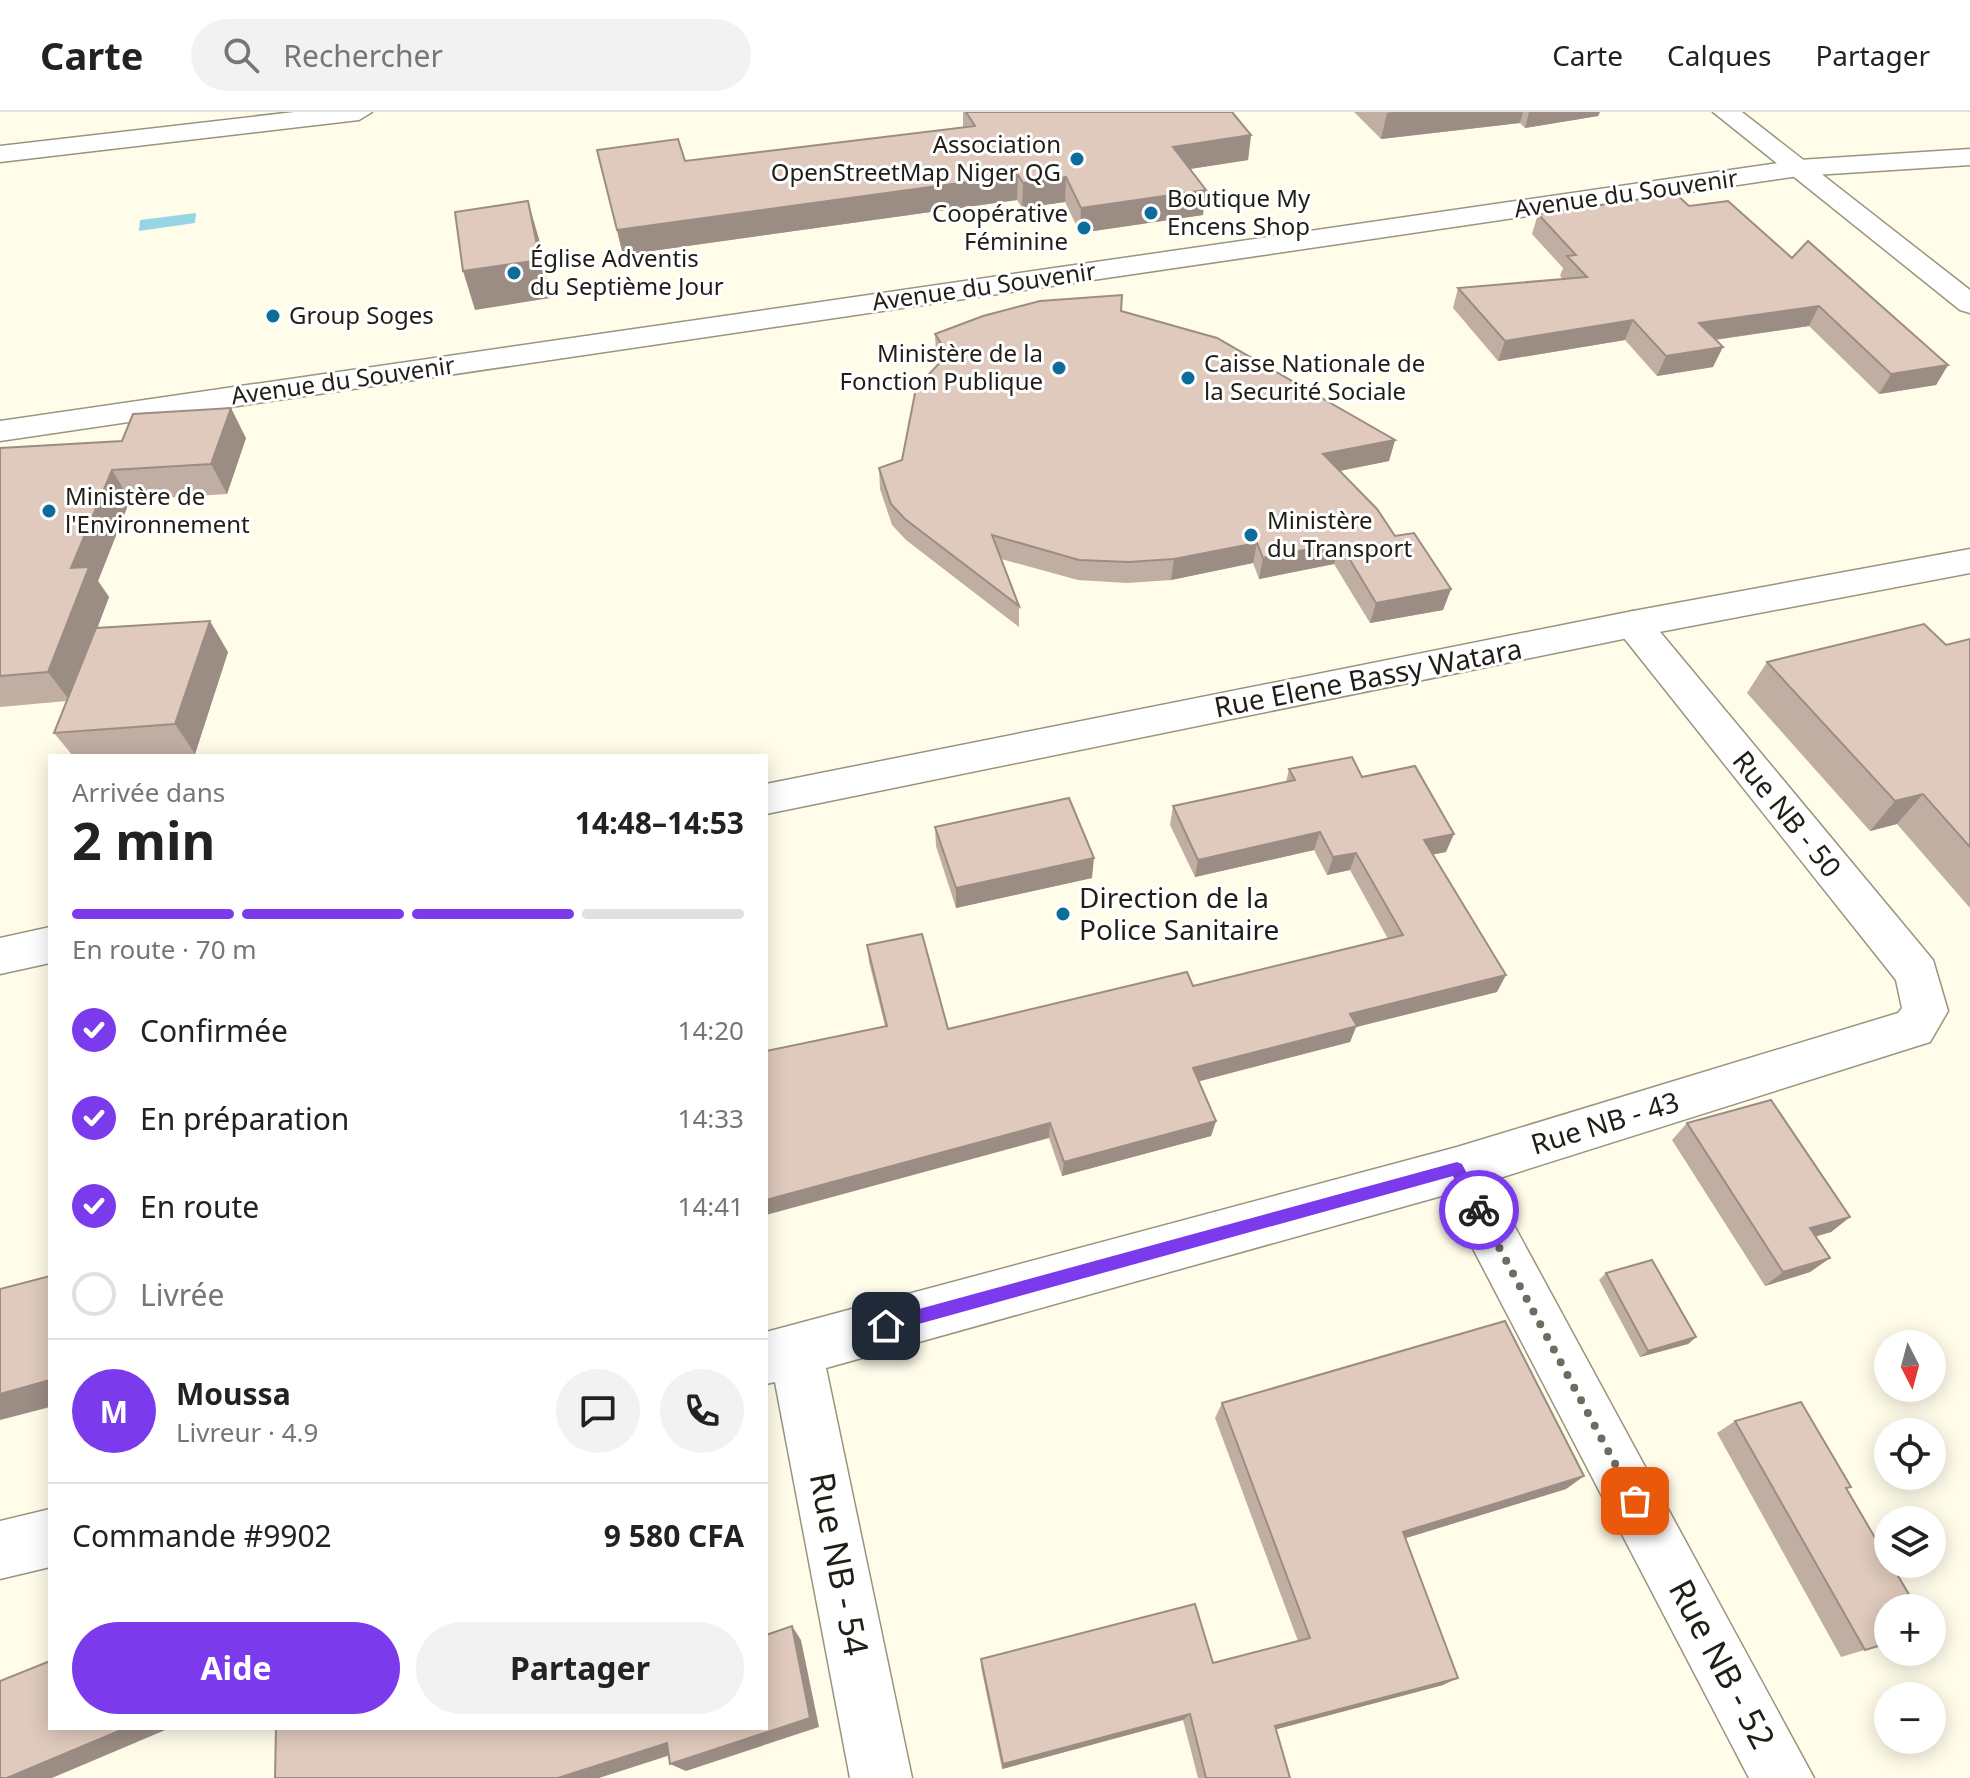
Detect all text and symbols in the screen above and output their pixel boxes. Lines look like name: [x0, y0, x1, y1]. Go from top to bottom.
search box: [191, 19, 751, 91]
text: Carte: [40, 29, 143, 81]
icon: search: [219, 33, 263, 77]
text: Rechercher: [283, 35, 443, 76]
text: Carte: [1552, 36, 1623, 74]
text: Calques: [1667, 36, 1771, 74]
text: Partager: [1815, 36, 1930, 74]
place label: Association OpenStreetMap Niger QG: [771, 127, 1061, 188]
marker: Association OpenStreetMap Niger QG: [1068, 150, 1086, 168]
street label: Avenue du Souvenir: [1512, 160, 1740, 225]
place label: Boutique My Encens Shop: [1167, 181, 1311, 242]
place label: Coopérative Féminine: [932, 196, 1068, 257]
marker: Boutique My Encens Shop: [1142, 204, 1160, 222]
marker: Coopérative Féminine: [1075, 219, 1093, 237]
place label: Église Adventis du Septième Jour: [530, 241, 724, 302]
street label: Avenue du Souvenir: [870, 253, 1098, 318]
marker: Église Adventis du Septième Jour: [505, 264, 523, 282]
place label: Group Soges: [289, 298, 434, 331]
marker: Group Soges: [264, 307, 282, 325]
place label: Ministère de la Fonction Publique: [840, 336, 1043, 397]
place label: Caisse Nationale de la Securité Sociale: [1204, 346, 1425, 407]
street label: Avenue du Souvenir: [229, 347, 457, 412]
marker: Ministère de la Fonction Publique: [1050, 359, 1068, 377]
marker: Caisse Nationale de la Securité Sociale: [1179, 369, 1197, 387]
place label: Ministère de l'Environnement: [65, 479, 250, 540]
marker: Ministère de l'Environnement: [40, 502, 58, 520]
place label: Ministère du Transport: [1267, 503, 1412, 564]
marker: Ministère du Transport: [1242, 526, 1260, 544]
street label: Rue Elene Bassy Watara: [1211, 629, 1525, 726]
street label: Rue NB - 50: [1725, 742, 1851, 885]
text: Arrivée dans: [72, 774, 225, 810]
text: 14:48–14:53: [575, 802, 744, 843]
text: 2 min: [72, 804, 215, 875]
place label: Direction de la Police Sanitaire: [1079, 878, 1279, 948]
marker: Direction de la Police Sanitaire: [1054, 905, 1072, 923]
text: En route · 70 m: [72, 931, 257, 967]
icon: check: [72, 1008, 116, 1052]
text: Confirmée: [140, 1010, 288, 1051]
text: 14:20: [678, 1012, 744, 1048]
street label: Rue NB - 43: [1526, 1082, 1683, 1163]
icon: check: [72, 1096, 116, 1140]
text: En préparation: [140, 1098, 349, 1139]
text: 14:33: [678, 1100, 744, 1136]
courier: [1439, 1170, 1519, 1250]
icon: check: [72, 1184, 116, 1228]
text: En route: [140, 1186, 259, 1227]
text: 14:41: [678, 1188, 744, 1224]
icon: bike: [1457, 1188, 1501, 1232]
text: Livrée: [140, 1274, 224, 1315]
pin: [852, 1292, 920, 1360]
icon: home: [864, 1304, 908, 1348]
north arrow: [1874, 1330, 1946, 1402]
map controls: [1874, 1330, 1946, 1754]
button: chat: [556, 1369, 640, 1453]
button: phone: [660, 1369, 744, 1453]
text: Moussa: [176, 1373, 291, 1414]
text: M: [100, 1391, 128, 1432]
text: Livreur · 4.9: [176, 1414, 318, 1450]
button: locate: [1874, 1418, 1946, 1490]
pin: [1601, 1467, 1669, 1535]
street label: Rue NB - 54: [800, 1468, 880, 1659]
icon: bag: [1613, 1479, 1657, 1523]
button: layers: [1874, 1506, 1946, 1578]
text: Commande #9902: [72, 1515, 332, 1556]
text: 9 580 CFA: [604, 1515, 744, 1556]
street label: Rue NB - 52: [1659, 1571, 1787, 1756]
button: +: [1874, 1594, 1946, 1666]
button: Aide: [72, 1622, 400, 1714]
button: Partager: [416, 1622, 744, 1714]
button: −: [1874, 1682, 1946, 1754]

